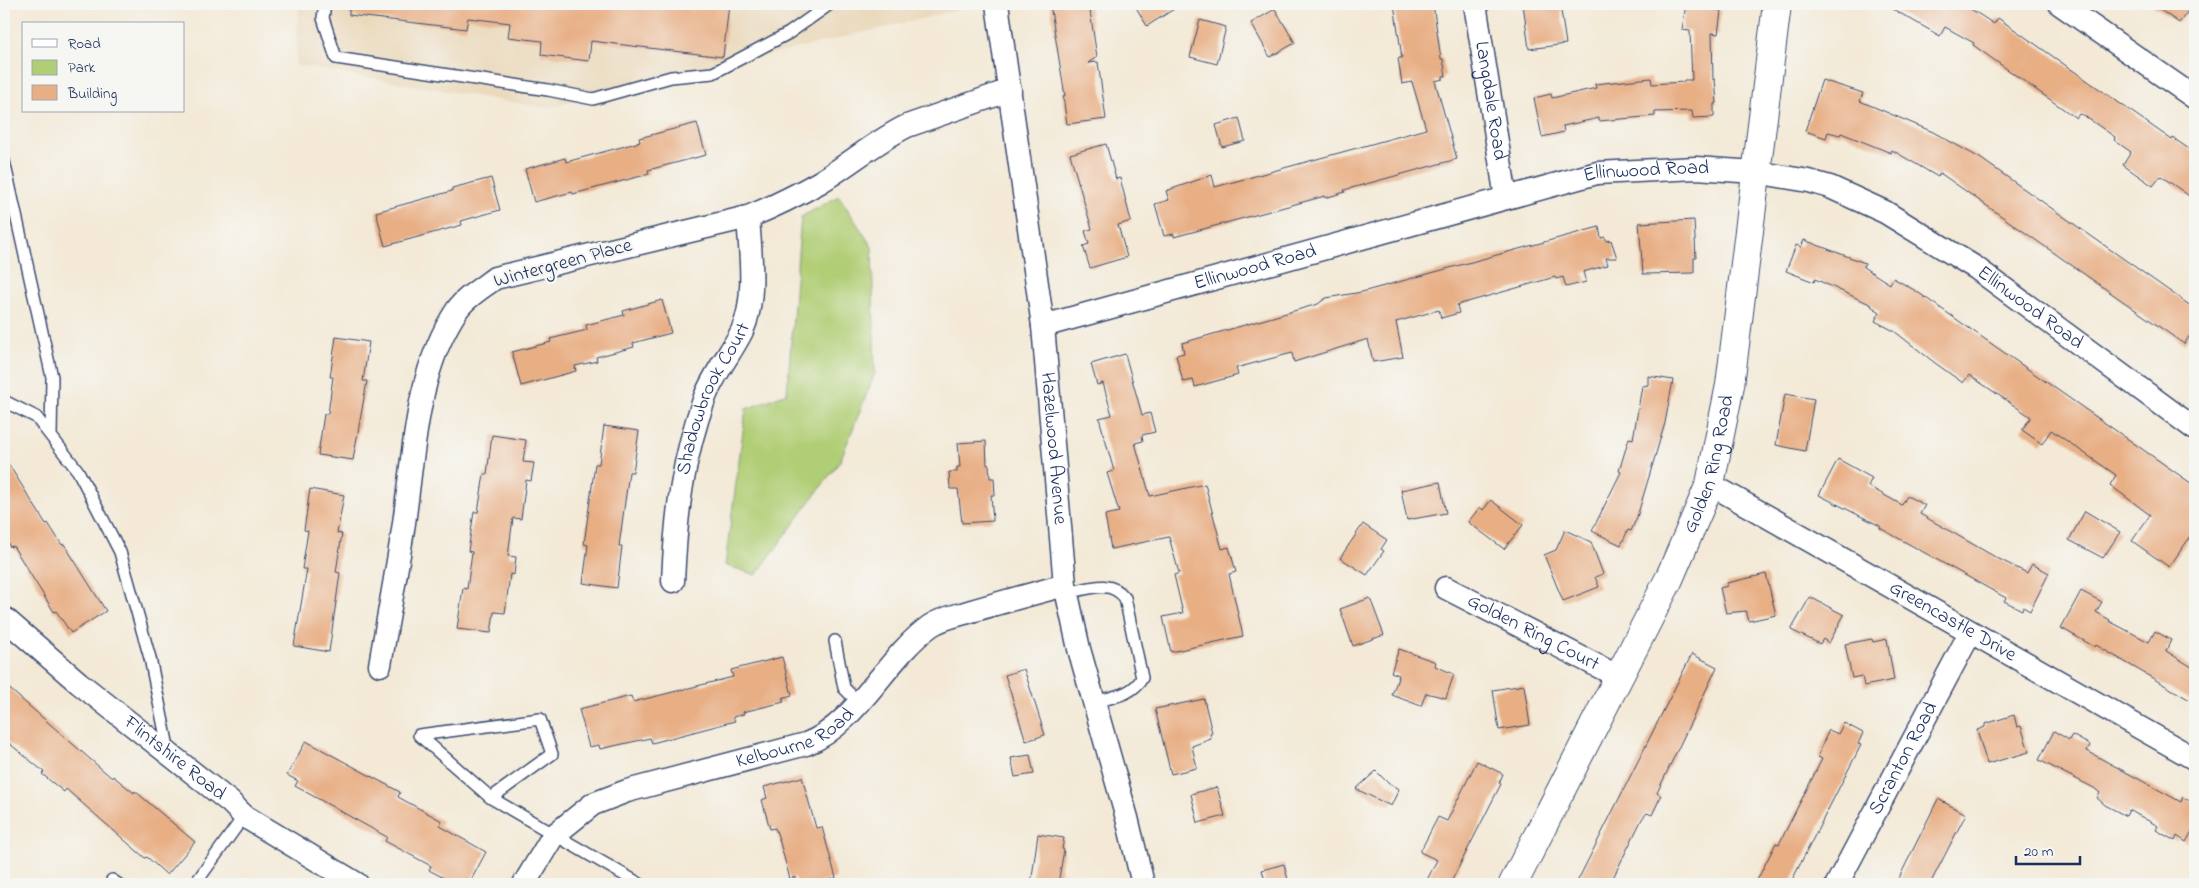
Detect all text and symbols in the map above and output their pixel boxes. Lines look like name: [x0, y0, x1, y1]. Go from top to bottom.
legend: [22, 22, 185, 112]
text: Road: [68, 33, 101, 55]
street label: Langdale Road: [1467, 39, 1514, 162]
text: Park: [68, 57, 96, 79]
text: Building: [67, 83, 117, 106]
street label: Ellinwood Road: [1580, 153, 1710, 191]
street label: Wintergreen Place: [491, 232, 636, 297]
street label: Ellinwood Road: [1191, 237, 1320, 298]
street label: Ellinwood Road: [1971, 259, 2089, 357]
street label: Shadowbrook Court: [669, 318, 759, 477]
street label: Hazelwood Avenue: [1032, 371, 1074, 526]
street label: Golden Ring Road: [1676, 393, 1742, 538]
street label: Greencastle Drive: [1884, 574, 2022, 669]
street label: Golden Ring Court: [1462, 587, 1605, 679]
street label: Scranton Road: [1862, 697, 1945, 820]
street label: Kelbourne Road: [733, 701, 861, 776]
street label: Flintshire Road: [116, 708, 232, 808]
scale bar: [2016, 833, 2080, 865]
text: 20 m: [2024, 841, 2054, 863]

